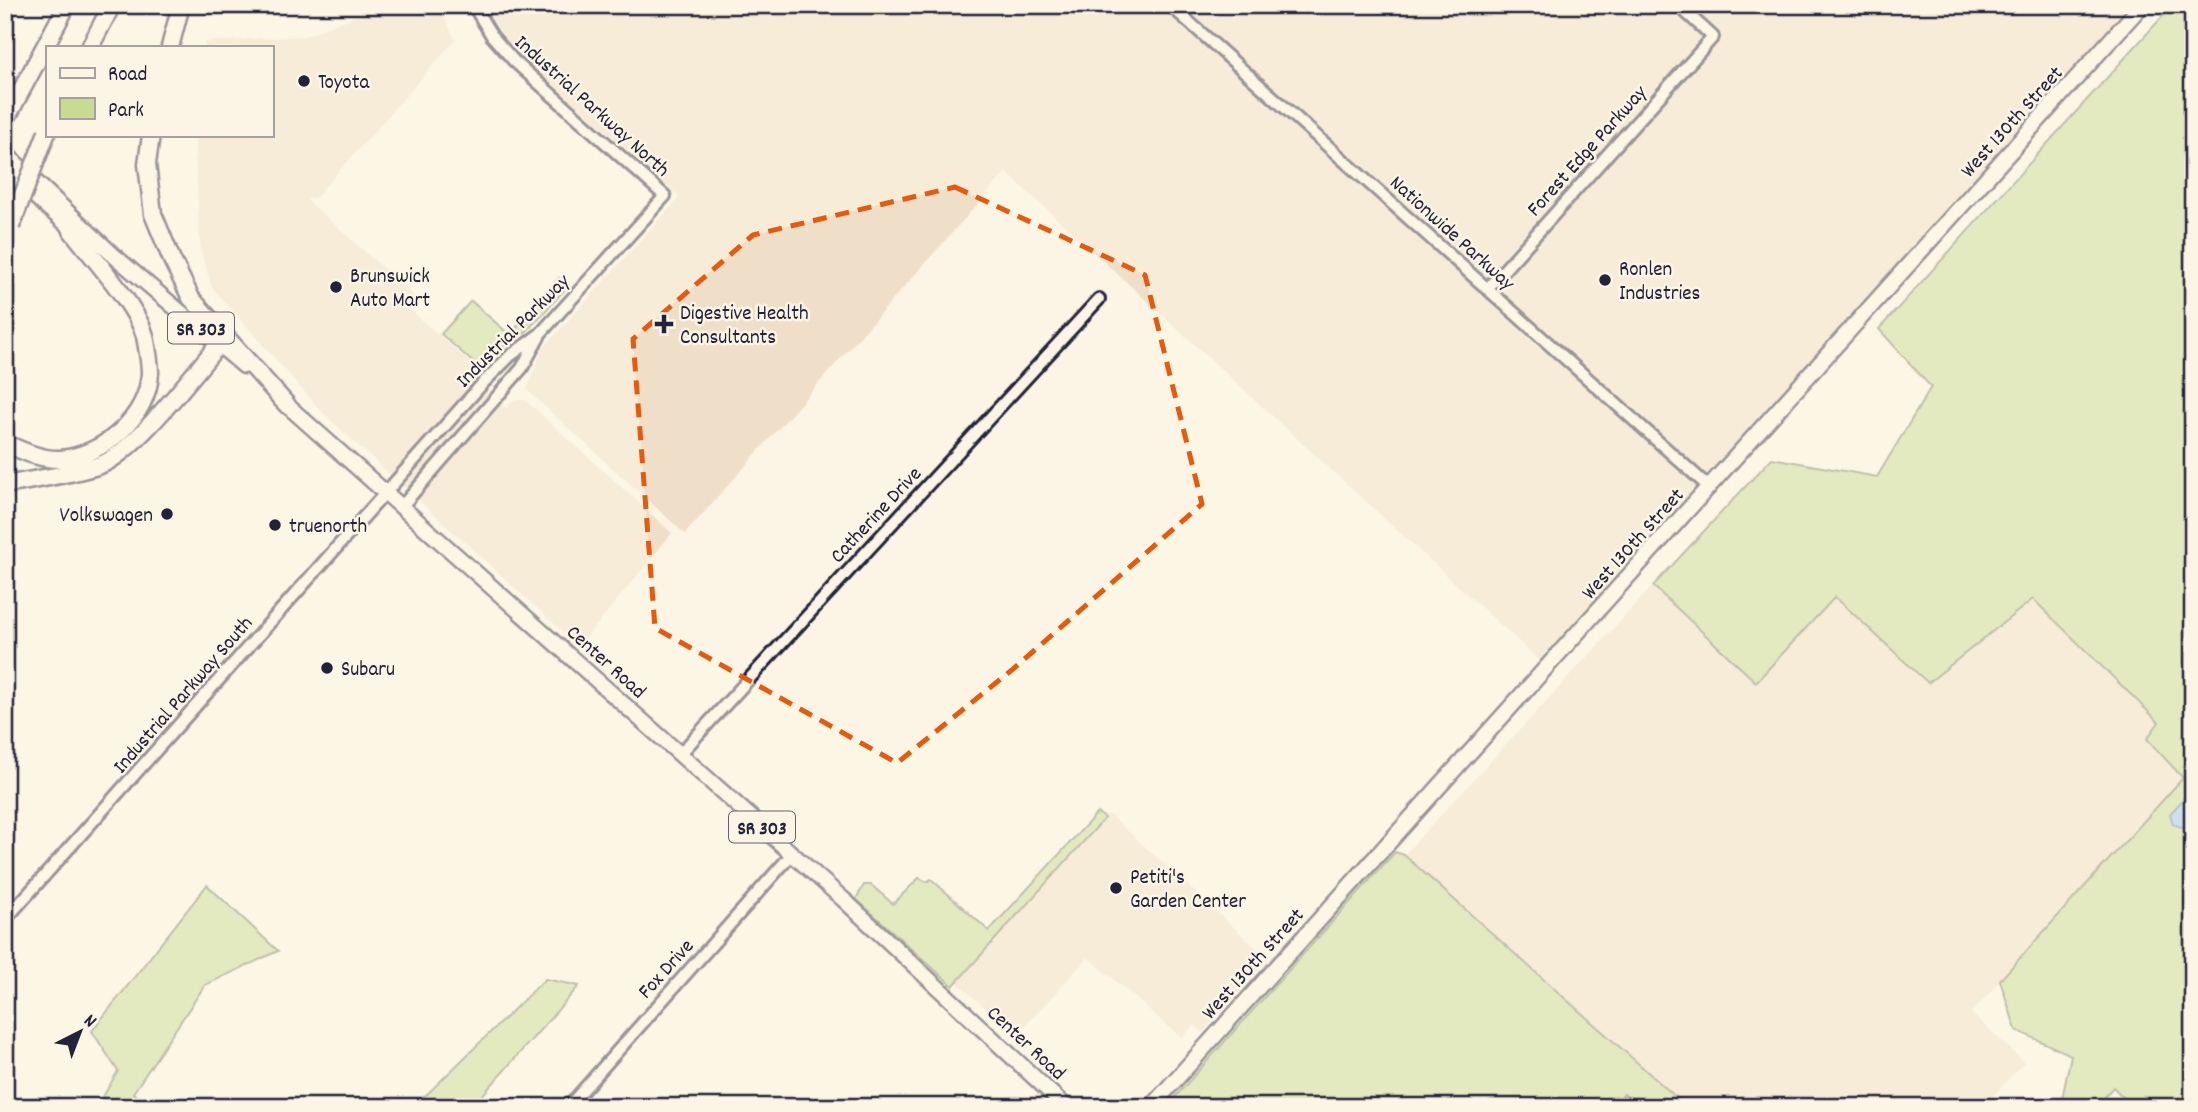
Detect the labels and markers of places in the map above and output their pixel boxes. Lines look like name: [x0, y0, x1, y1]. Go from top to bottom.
place label: Toyota: [318, 69, 370, 99]
marker: Toyota: [296, 73, 312, 89]
place label: Ronlen Industries: [1619, 256, 1700, 310]
place label: Brunswick Auto Mart: [350, 263, 430, 317]
marker: Ronlen Industries: [1597, 272, 1613, 288]
marker: Brunswick Auto Mart: [328, 279, 344, 295]
place label: Digestive Health Consultants: [680, 300, 809, 354]
marker: Digestive Health Consultants: [654, 314, 674, 334]
place label: Volkswagen: [60, 502, 153, 532]
marker: Volkswagen: [159, 506, 175, 522]
place label: truenorth: [289, 513, 367, 543]
marker: truenorth: [267, 517, 283, 533]
place label: Subaru: [341, 656, 395, 686]
marker: Subaru: [319, 660, 335, 676]
place label: Petiti's Garden Center: [1130, 864, 1246, 918]
marker: Petiti's Garden Center: [1108, 880, 1124, 896]

